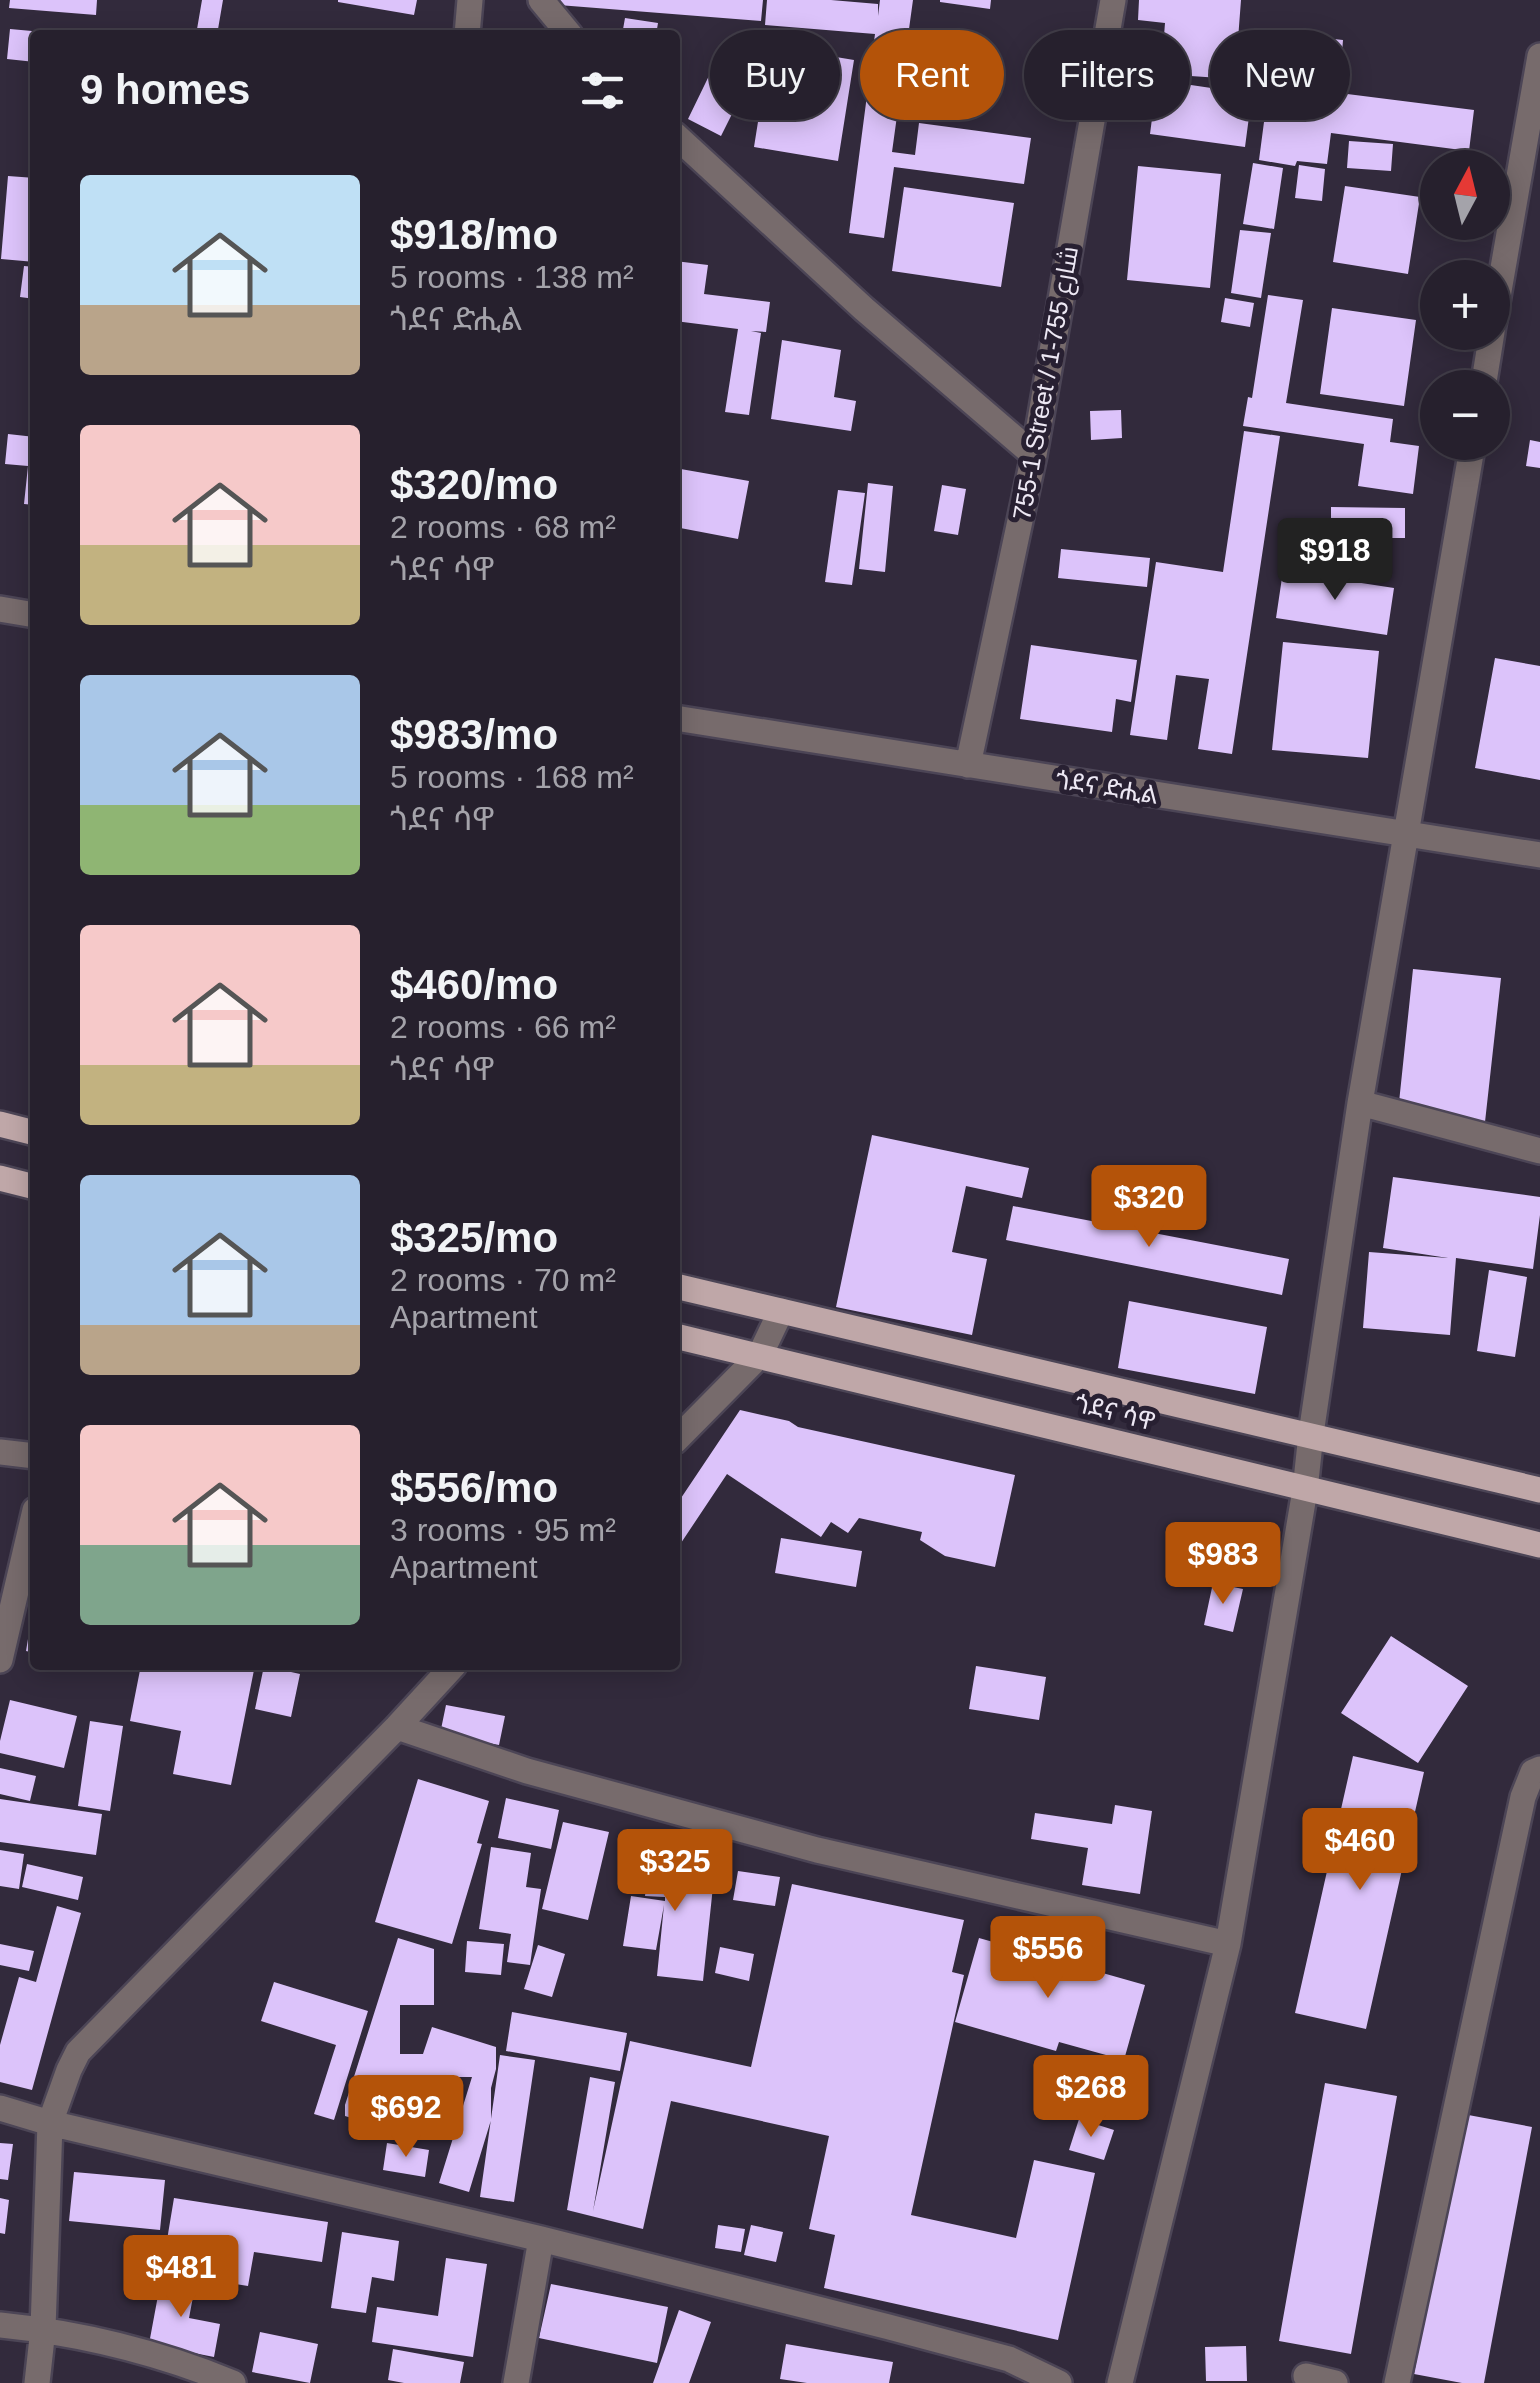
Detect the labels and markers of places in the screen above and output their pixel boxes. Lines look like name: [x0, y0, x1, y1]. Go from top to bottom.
pin: $918: [1276, 518, 1394, 603]
pin: $320: [1090, 1165, 1208, 1250]
pin: $983: [1164, 1522, 1282, 1607]
pin: $460: [1301, 1808, 1419, 1893]
pin: $325: [616, 1829, 734, 1914]
pin: $556: [989, 1916, 1107, 2001]
pin: $268: [1032, 2055, 1150, 2140]
pin: $692: [347, 2075, 465, 2160]
pin: $481: [122, 2235, 240, 2320]

